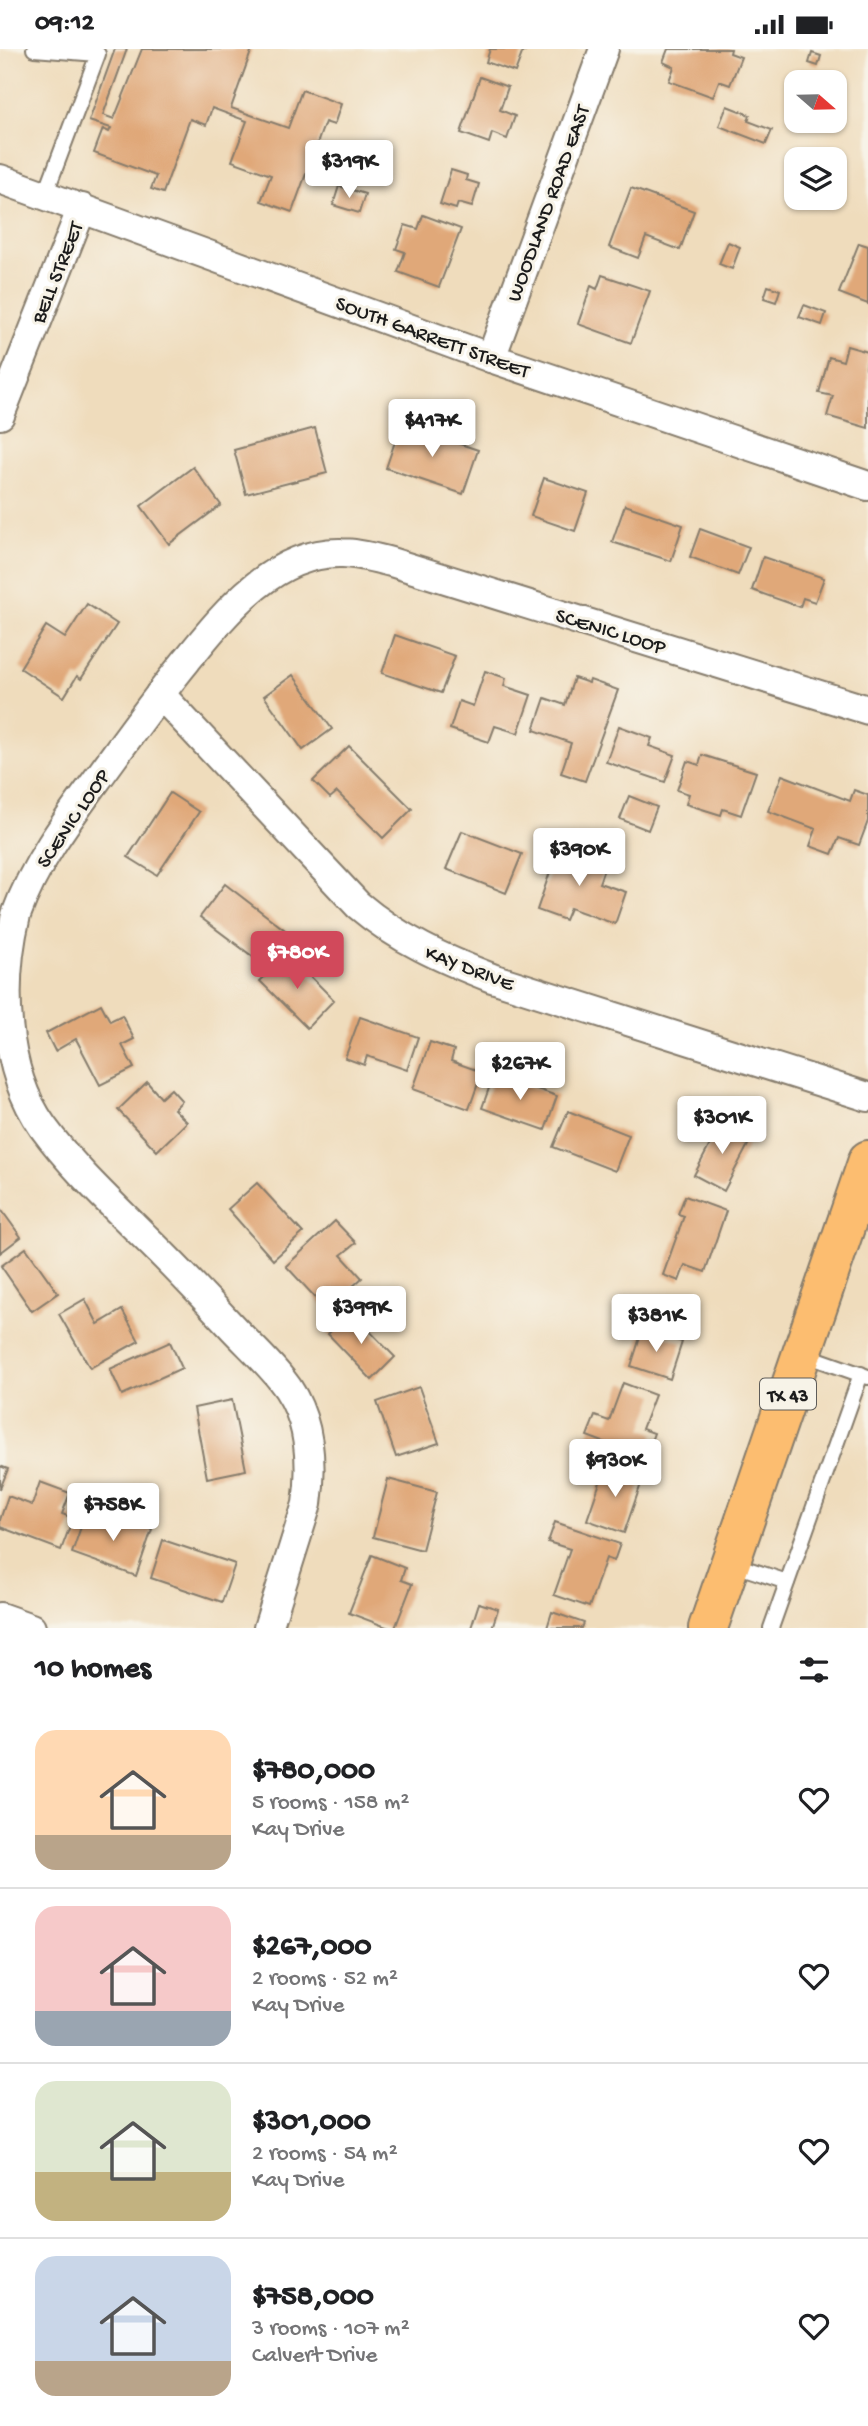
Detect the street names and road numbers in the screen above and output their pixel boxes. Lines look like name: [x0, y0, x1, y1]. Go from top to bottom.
street label: WOODLAND ROAD EAST: [503, 102, 598, 306]
street label: BELL STREET: [27, 218, 91, 329]
street label: SOUTH GARRETT STREET: [331, 293, 533, 386]
street label: SCENIC LOOP: [552, 605, 668, 662]
street label: SCENIC LOOP: [33, 765, 117, 874]
street label: KAY DRIVE: [421, 942, 518, 999]
road number: TX 43: [760, 1379, 816, 1409]

